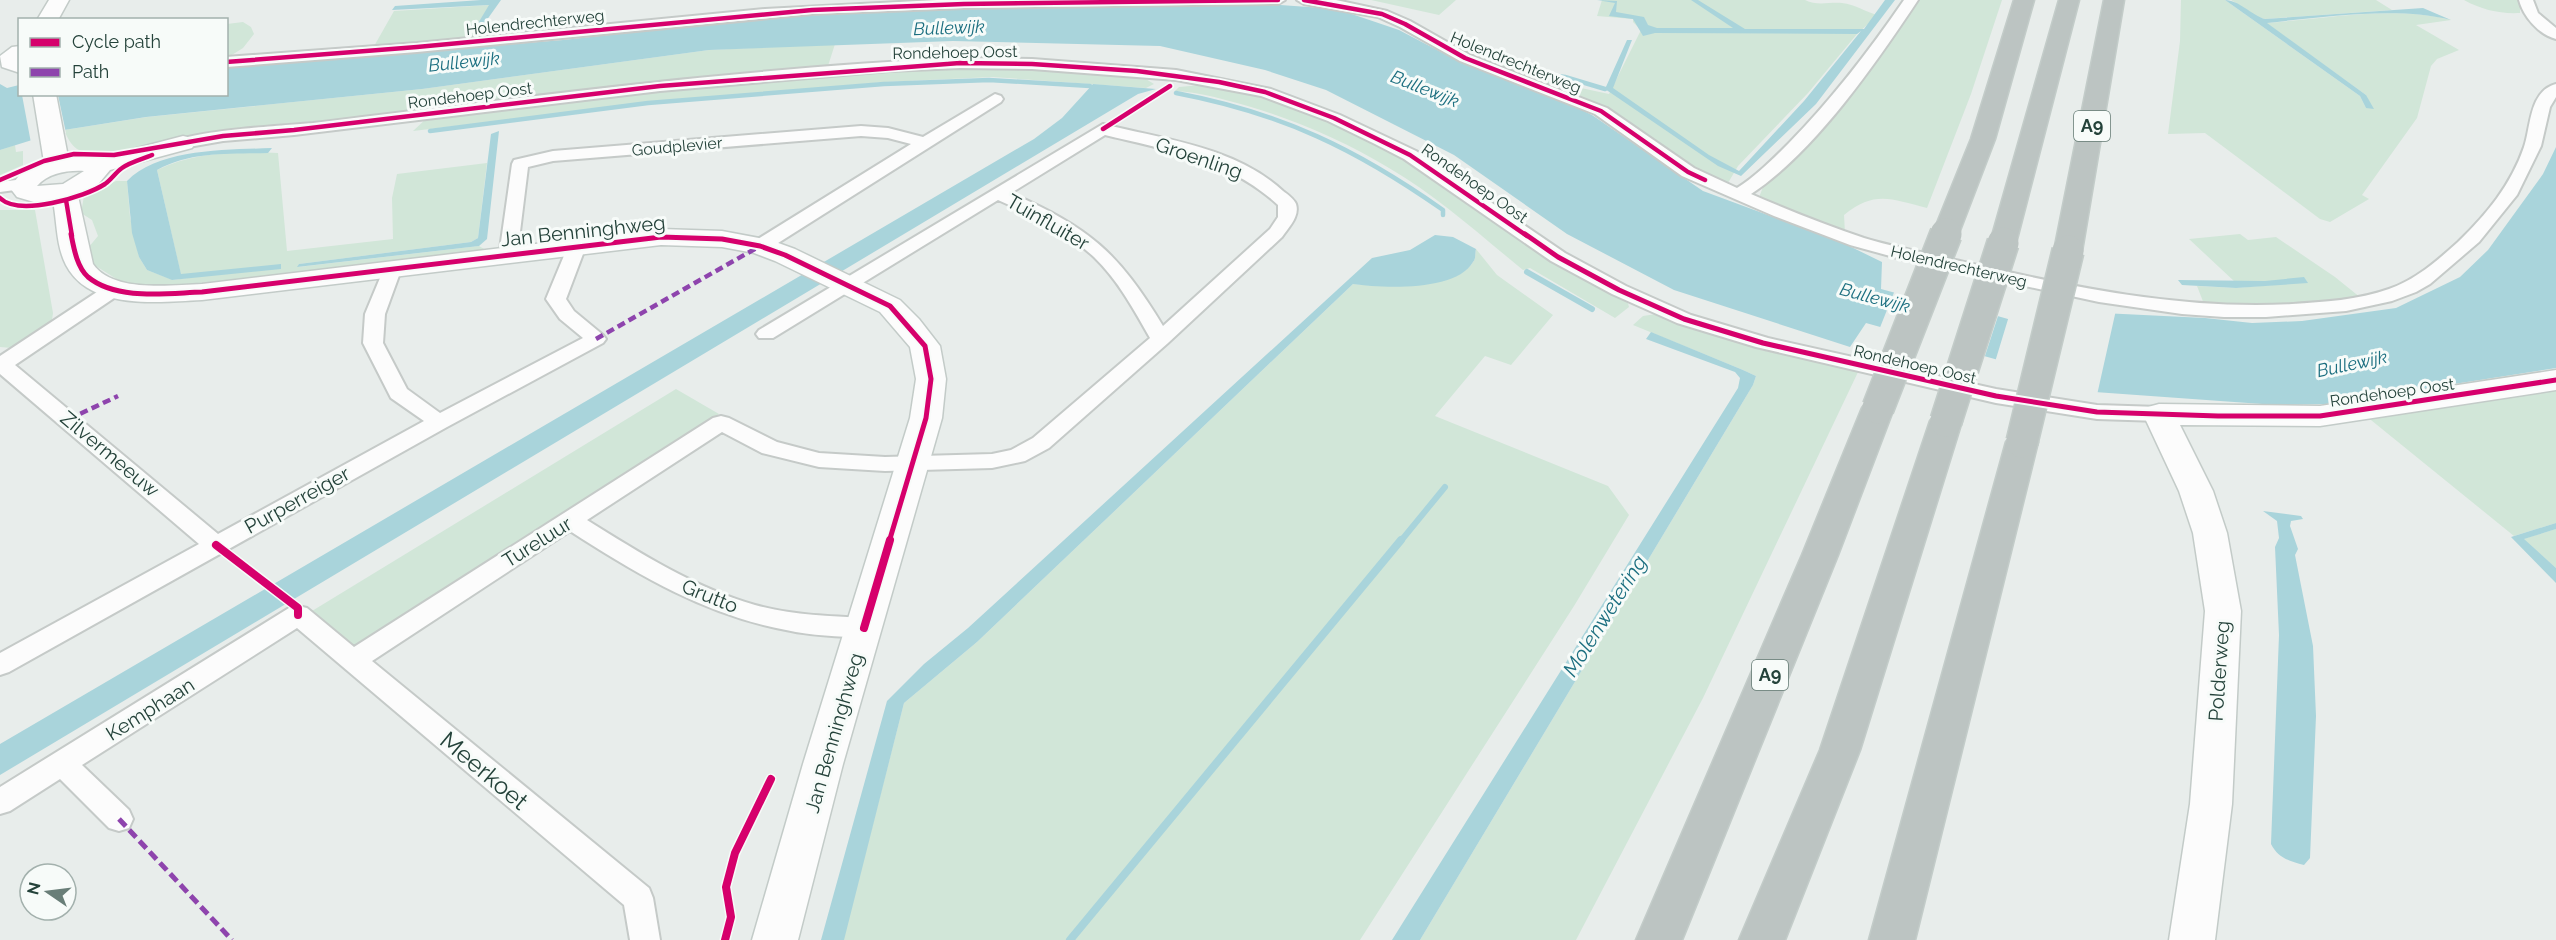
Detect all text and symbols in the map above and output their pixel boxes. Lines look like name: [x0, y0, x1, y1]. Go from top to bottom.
street label: Holendrechterweg: [465, 6, 605, 39]
water label: Bullewijk: [913, 16, 985, 39]
legend: [18, 18, 228, 96]
street label: Holendrechterweg: [1448, 28, 1584, 97]
text: Cycle path: [72, 31, 161, 52]
street label: Rondehoep Oost: [892, 42, 1018, 63]
water label: Bullewijk: [427, 47, 501, 76]
text: Path: [72, 61, 109, 82]
water label: Bullewijk: [1388, 65, 1463, 112]
street label: Rondehoep Oost: [407, 78, 534, 113]
road number: A9: [2074, 111, 2110, 141]
street label: Groenling: [1152, 132, 1246, 184]
street label: Goudplevier: [631, 133, 723, 160]
street label: Rondehoep Oost: [1418, 140, 1532, 227]
street label: Tuinfluiter: [1002, 189, 1094, 255]
street label: Jan Benninghweg: [500, 210, 666, 252]
street label: Holendrechterweg: [1889, 242, 2029, 291]
water label: Bullewijk: [1838, 278, 1913, 317]
street label: Rondehoep Oost: [1852, 341, 1979, 388]
water label: Bullewijk: [2315, 346, 2389, 381]
street label: Rondehoep Oost: [2329, 374, 2456, 411]
street label: Zilvermeeuw: [56, 406, 164, 502]
street label: Purperreiger: [240, 461, 354, 539]
street label: Tureluur: [498, 511, 576, 573]
water label: Molenwetering: [1557, 551, 1652, 681]
street label: Grutto: [678, 574, 742, 618]
street label: Polderweg: [2204, 620, 2234, 722]
street label: Jan Benninghweg: [800, 650, 868, 816]
road number: A9: [1752, 660, 1788, 690]
street label: Kemphaan: [101, 672, 199, 746]
street label: Meerkoet: [434, 725, 534, 816]
north arrow: [18, 862, 78, 922]
text: N: [23, 880, 45, 897]

